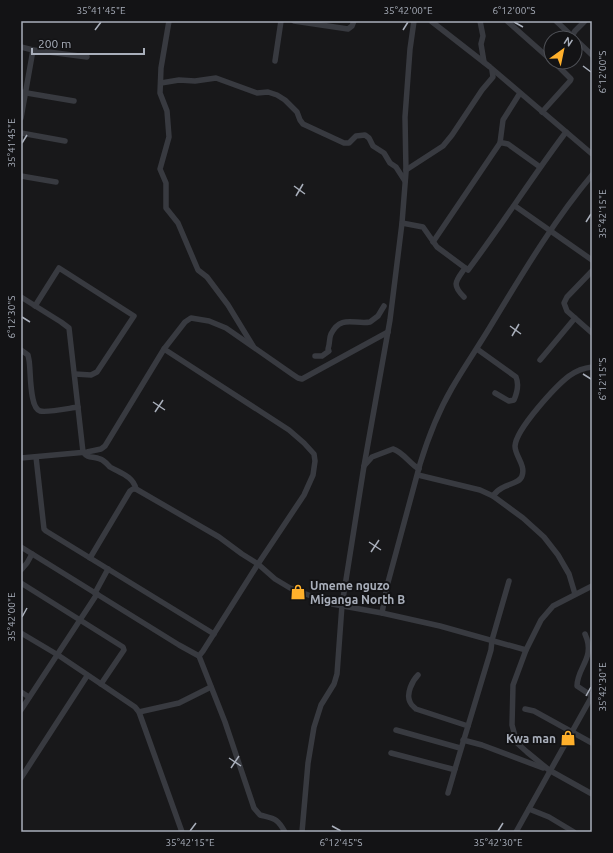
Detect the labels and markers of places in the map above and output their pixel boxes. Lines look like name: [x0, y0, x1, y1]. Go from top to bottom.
place label: Umeme nguzo Miganga North B: [310, 579, 405, 606]
shop icon: Umeme nguzo Miganga North B: [289, 583, 307, 601]
shop icon: Kwa man: [559, 729, 577, 747]
place label: Kwa man: [506, 732, 556, 745]

